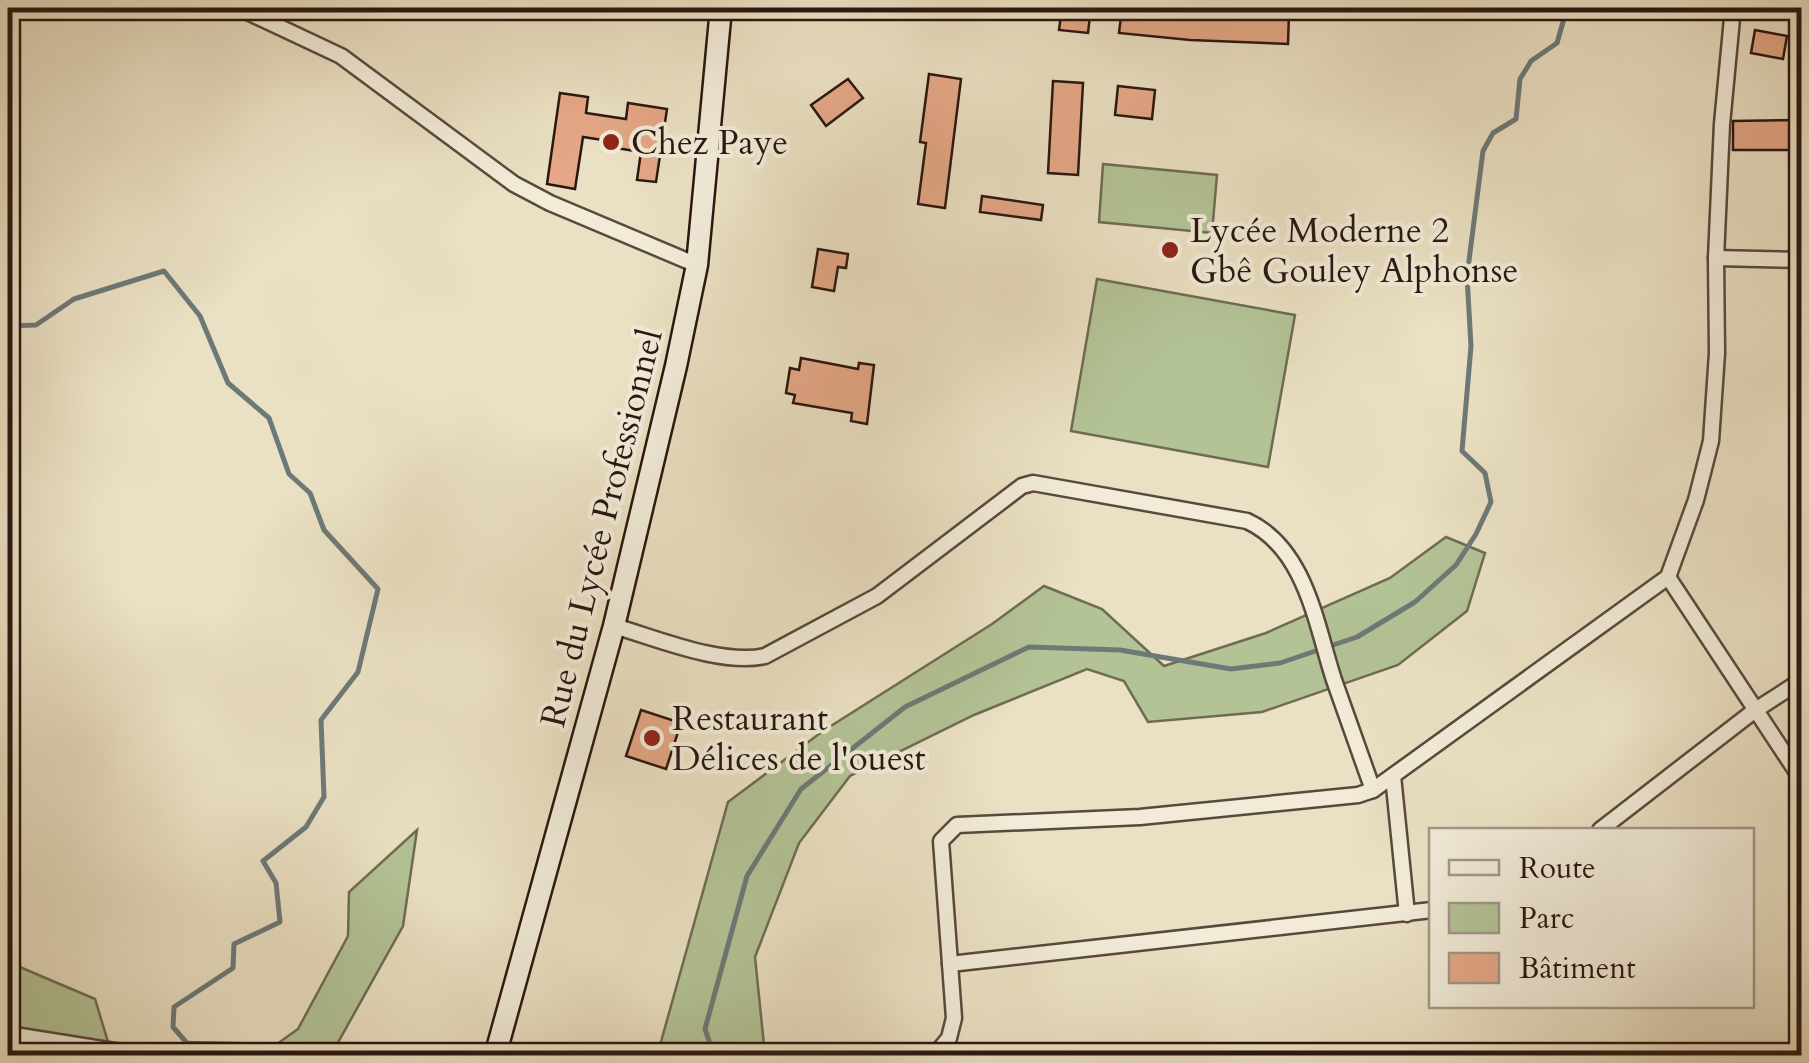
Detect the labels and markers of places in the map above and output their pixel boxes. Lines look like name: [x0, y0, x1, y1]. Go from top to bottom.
place label: Chez Paye: [631, 119, 788, 167]
marker: Chez Paye: [600, 131, 622, 153]
place label: Lycée Moderne 2 Gbê Gouley Alphonse: [1190, 207, 1518, 295]
marker: Lycée Moderne 2 Gbê Gouley Alphonse: [1159, 239, 1181, 261]
place label: Restaurant Délices de l'ouest: [672, 695, 926, 783]
marker: Restaurant Délices de l'ouest: [641, 727, 663, 749]

